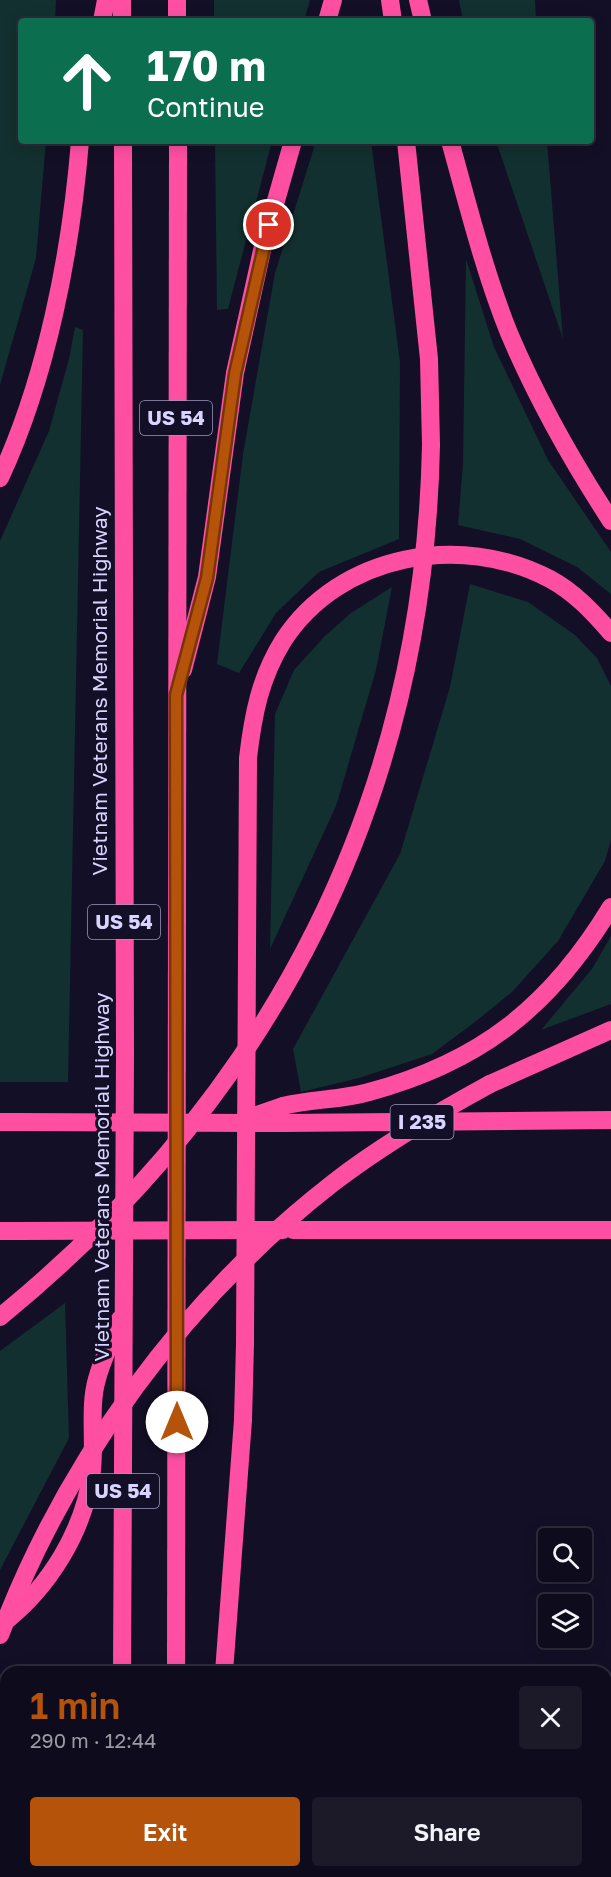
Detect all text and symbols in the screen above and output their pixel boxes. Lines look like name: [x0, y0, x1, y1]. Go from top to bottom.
text: 170 m: [147, 40, 266, 90]
icon: ahead: [48, 42, 126, 120]
text: Continue: [147, 91, 265, 123]
pin: [243, 199, 294, 250]
icon: arrive: [252, 208, 285, 241]
road number: US 54: [140, 401, 212, 435]
street label: Vietnam Veterans Memorial Highway: [86, 506, 112, 876]
road number: US 54: [88, 905, 160, 939]
street label: Vietnam Veterans Memorial Highway: [88, 992, 114, 1362]
road number: I 235: [390, 1105, 454, 1139]
position arrow: [145, 1390, 209, 1454]
road number: US 54: [87, 1474, 159, 1508]
map controls: [538, 1528, 592, 1648]
button: search: [538, 1528, 592, 1582]
button: layers: [538, 1594, 592, 1648]
text: 1 min: [30, 1684, 120, 1727]
button: close: [519, 1686, 582, 1749]
text: 290 m · 12:44: [30, 1728, 157, 1752]
button: Exit: [30, 1797, 300, 1866]
button: Share: [312, 1797, 582, 1866]

